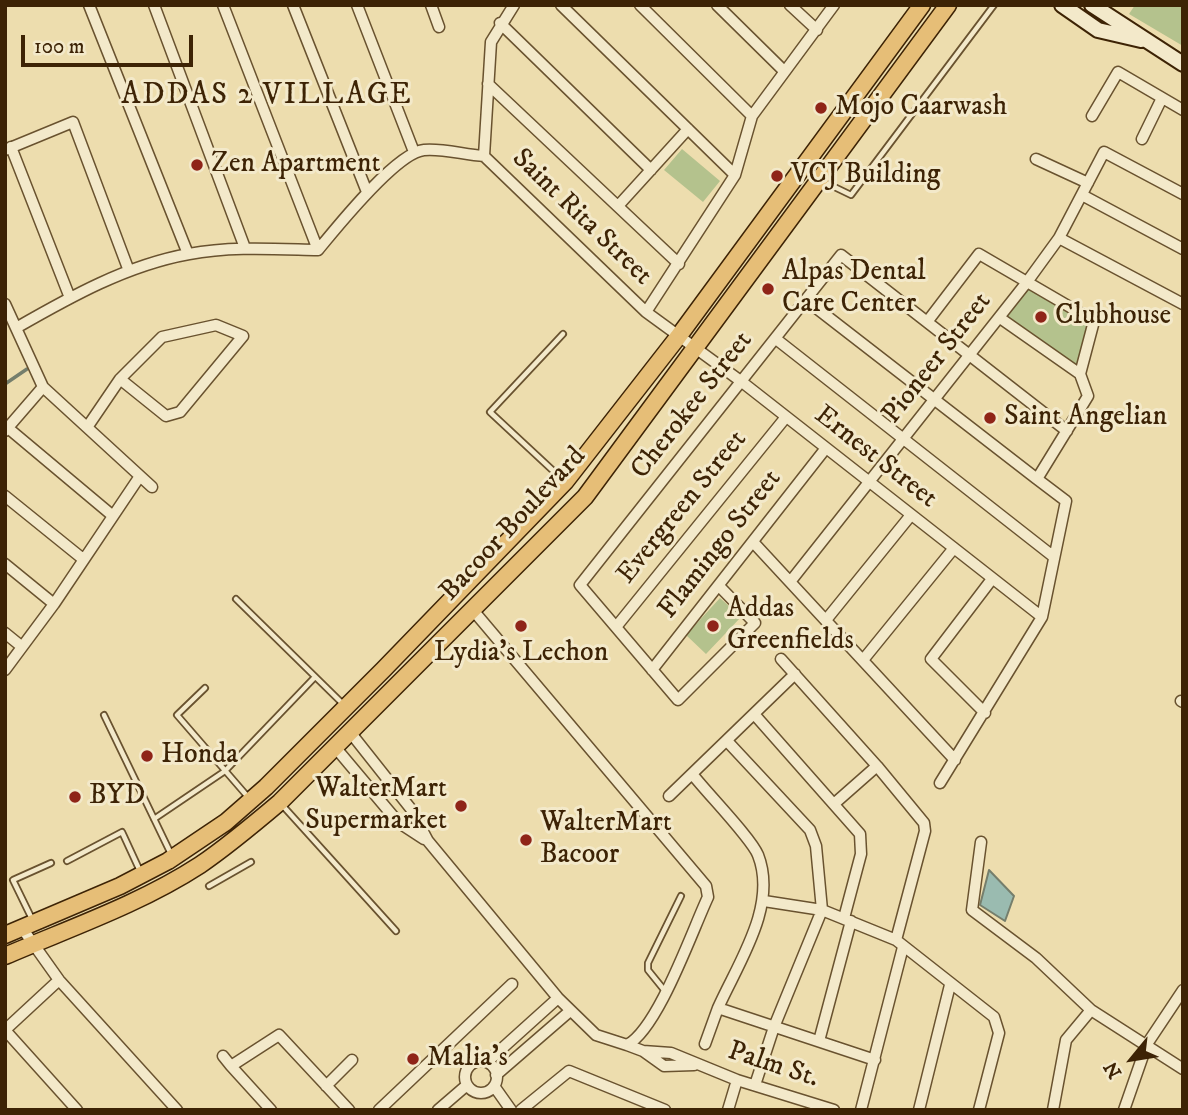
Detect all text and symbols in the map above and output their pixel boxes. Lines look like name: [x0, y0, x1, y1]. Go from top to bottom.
scale bar: [24, 21, 196, 65]
text: 100 m: [34, 34, 85, 60]
district label: ADDAS 2 VILLAGE: [123, 79, 411, 115]
place label: Mojo Caarwash: [835, 91, 1007, 125]
marker: Mojo Caarwash: [813, 100, 829, 116]
street label: Saint Rita Street: [504, 143, 658, 293]
place label: Zen Apartment: [211, 148, 380, 182]
marker: Zen Apartment: [189, 157, 205, 173]
place label: VCJ Building: [791, 159, 940, 193]
marker: VCJ Building: [769, 168, 785, 184]
place label: Alpas Dental Care Center: [782, 256, 926, 322]
marker: Alpas Dental Care Center: [760, 281, 776, 297]
street label: Pioneer Street: [876, 287, 1000, 431]
place label: Clubhouse: [1055, 300, 1171, 334]
marker: Clubhouse: [1033, 309, 1049, 325]
street label: Cherokee Street: [625, 326, 761, 486]
street label: Ernest Street: [807, 400, 943, 516]
place label: Saint Angelian: [1004, 401, 1167, 435]
marker: Saint Angelian: [982, 410, 998, 426]
street label: Evergreen Street: [611, 425, 755, 591]
street label: Bacoor Boulevard: [434, 441, 594, 609]
street label: Flamingo Street: [652, 464, 790, 626]
place label: Addas Greenfields: [727, 593, 854, 659]
marker: Lydia's Lechon: [513, 618, 529, 634]
marker: Addas Greenfields: [705, 618, 721, 634]
place label: Lydia's Lechon: [434, 637, 608, 671]
place label: Honda: [161, 739, 238, 773]
marker: Honda: [139, 748, 155, 764]
place label: WalterMart Supermarket: [305, 773, 447, 839]
place label: BYD: [89, 780, 145, 814]
marker: BYD: [67, 789, 83, 805]
marker: WalterMart Supermarket: [453, 798, 469, 814]
place label: WalterMart Bacoor: [540, 807, 672, 873]
marker: WalterMart Bacoor: [518, 832, 534, 848]
north arrow: [1097, 1024, 1167, 1094]
street label: Palm St.: [723, 1036, 823, 1096]
place label: Malia's: [427, 1042, 508, 1076]
marker: Malia's: [405, 1051, 421, 1067]
text: N: [1100, 1057, 1127, 1082]

